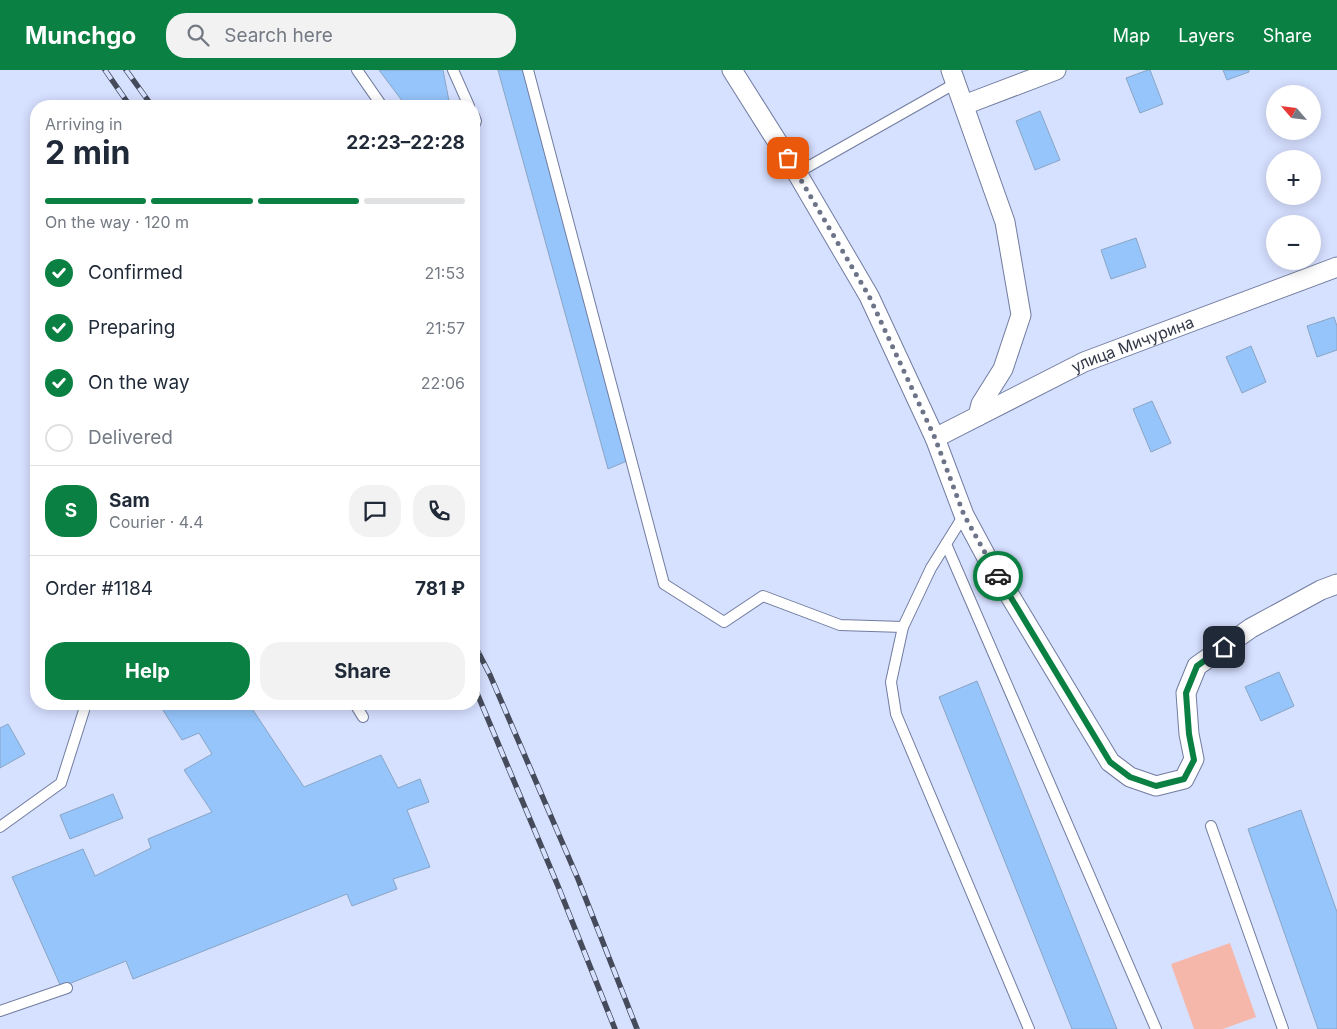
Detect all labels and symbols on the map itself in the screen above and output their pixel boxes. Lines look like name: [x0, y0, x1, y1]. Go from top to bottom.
north arrow: [1266, 85, 1321, 140]
pin: [767, 137, 809, 179]
street label: улица Мичурина: [1068, 312, 1197, 377]
courier: [973, 551, 1023, 601]
pin: [1203, 626, 1245, 668]

